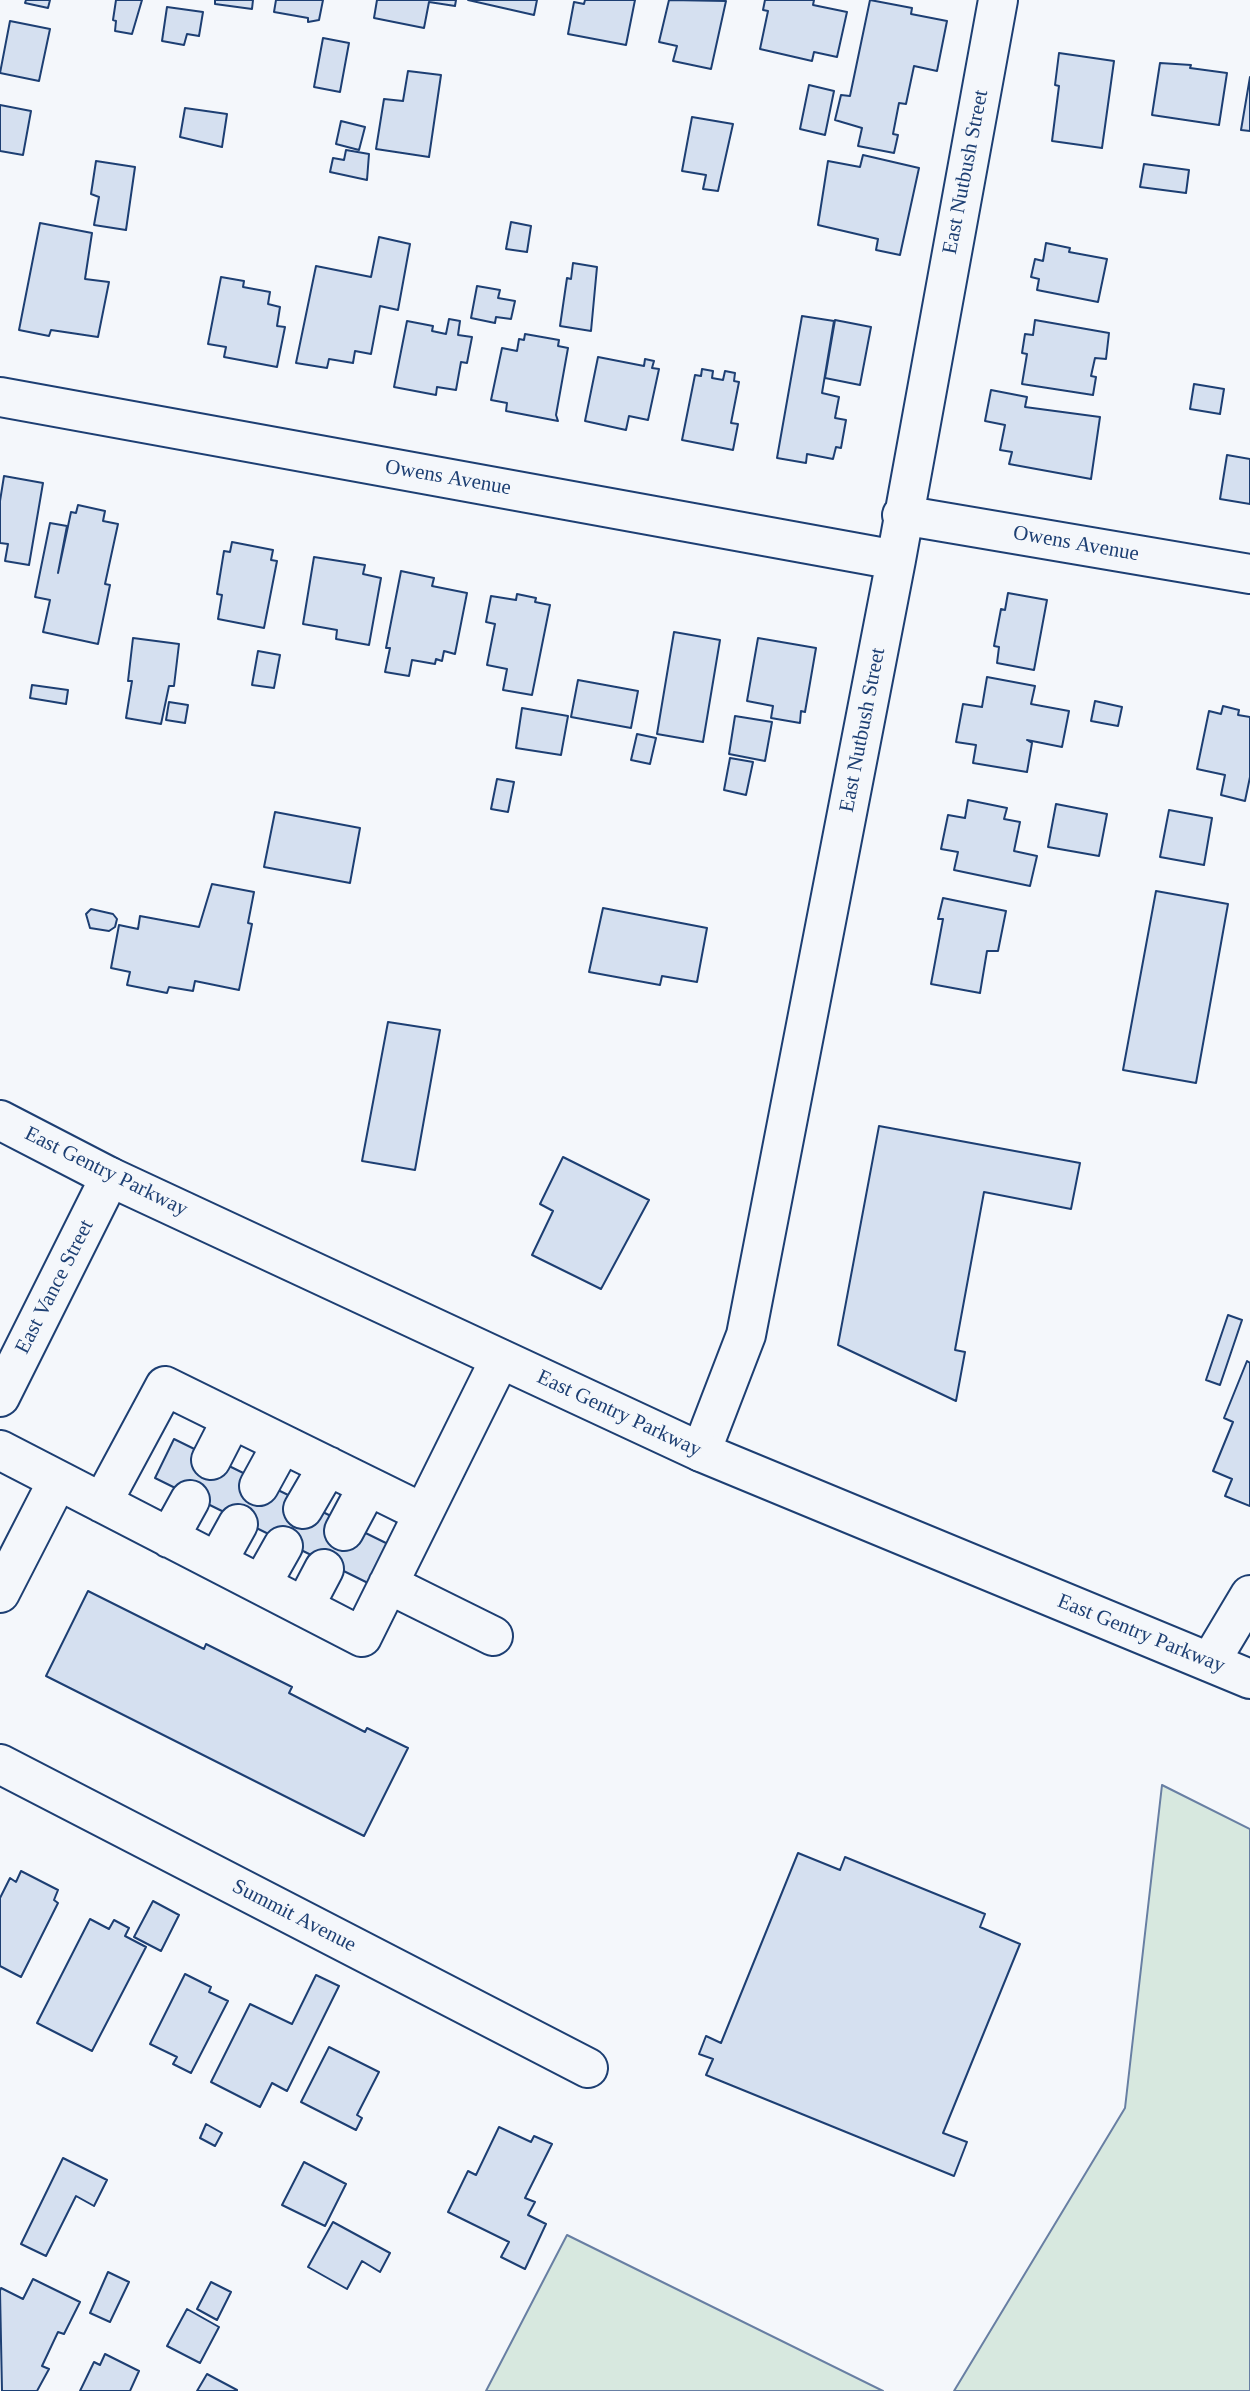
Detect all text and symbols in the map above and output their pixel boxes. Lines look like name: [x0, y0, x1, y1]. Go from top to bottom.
street label: East Nutbush Street: [938, 88, 994, 256]
street label: Owens Avenue: [383, 455, 513, 501]
street label: Owens Avenue: [1011, 521, 1141, 567]
street label: East Nutbush Street: [835, 646, 891, 814]
street label: East Gentry Parkway: [20, 1122, 192, 1222]
street label: East Vance Street: [10, 1216, 100, 1358]
street label: East Gentry Parkway: [533, 1365, 705, 1463]
street label: East Gentry Parkway: [1054, 1589, 1228, 1679]
street label: Summit Avenue: [228, 1874, 360, 1958]

